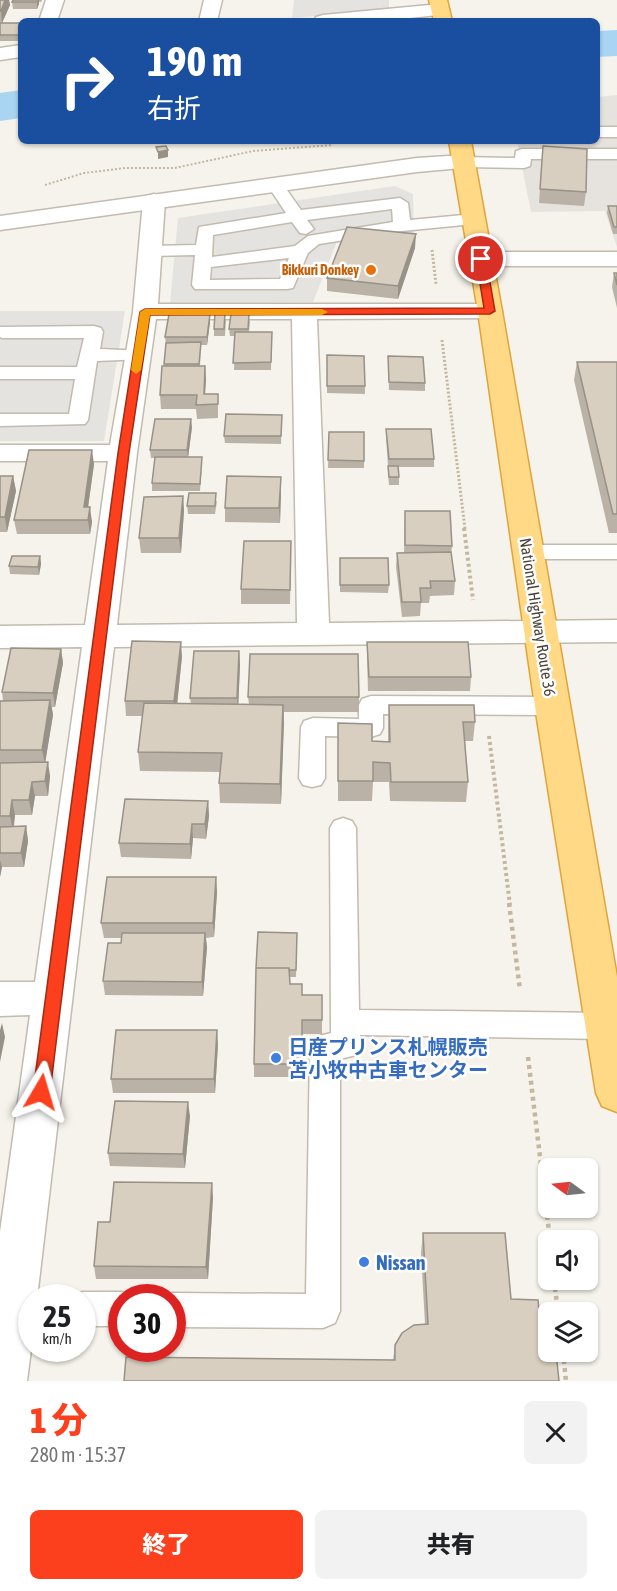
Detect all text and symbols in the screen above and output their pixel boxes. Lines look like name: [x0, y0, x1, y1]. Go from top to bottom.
text: 190 m: [147, 37, 242, 85]
icon: right: [48, 42, 126, 120]
text: 右折: [147, 93, 201, 124]
pin: [455, 233, 506, 284]
icon: arrive: [464, 242, 497, 275]
place label: Bikkuri Donkey: [282, 262, 359, 278]
marker: Bikkuri Donkey: [364, 263, 378, 277]
street label: National Highway Route 36: [516, 537, 559, 697]
place label: 日産プリンス札幌販売 苫小牧中古車センター: [288, 1035, 488, 1081]
marker: 日産プリンス札幌販売 苫小牧中古車センター: [269, 1051, 283, 1065]
position arrow: [9, 1060, 73, 1124]
north arrow: [538, 1158, 598, 1218]
map controls: [538, 1158, 598, 1362]
button: sound: [538, 1230, 598, 1290]
place label: Nissan: [376, 1251, 426, 1274]
marker: Nissan: [357, 1255, 371, 1269]
speed limit sign: 30: [108, 1284, 186, 1362]
text: 25: [43, 1299, 71, 1333]
button: layers: [538, 1302, 598, 1362]
text: km/h: [42, 1330, 72, 1347]
text: 1 分: [30, 1399, 88, 1441]
button: close: [524, 1401, 587, 1464]
text: 280 m · 15:37: [30, 1443, 126, 1466]
button: 終了: [30, 1510, 303, 1579]
button: 共有: [315, 1510, 587, 1579]

